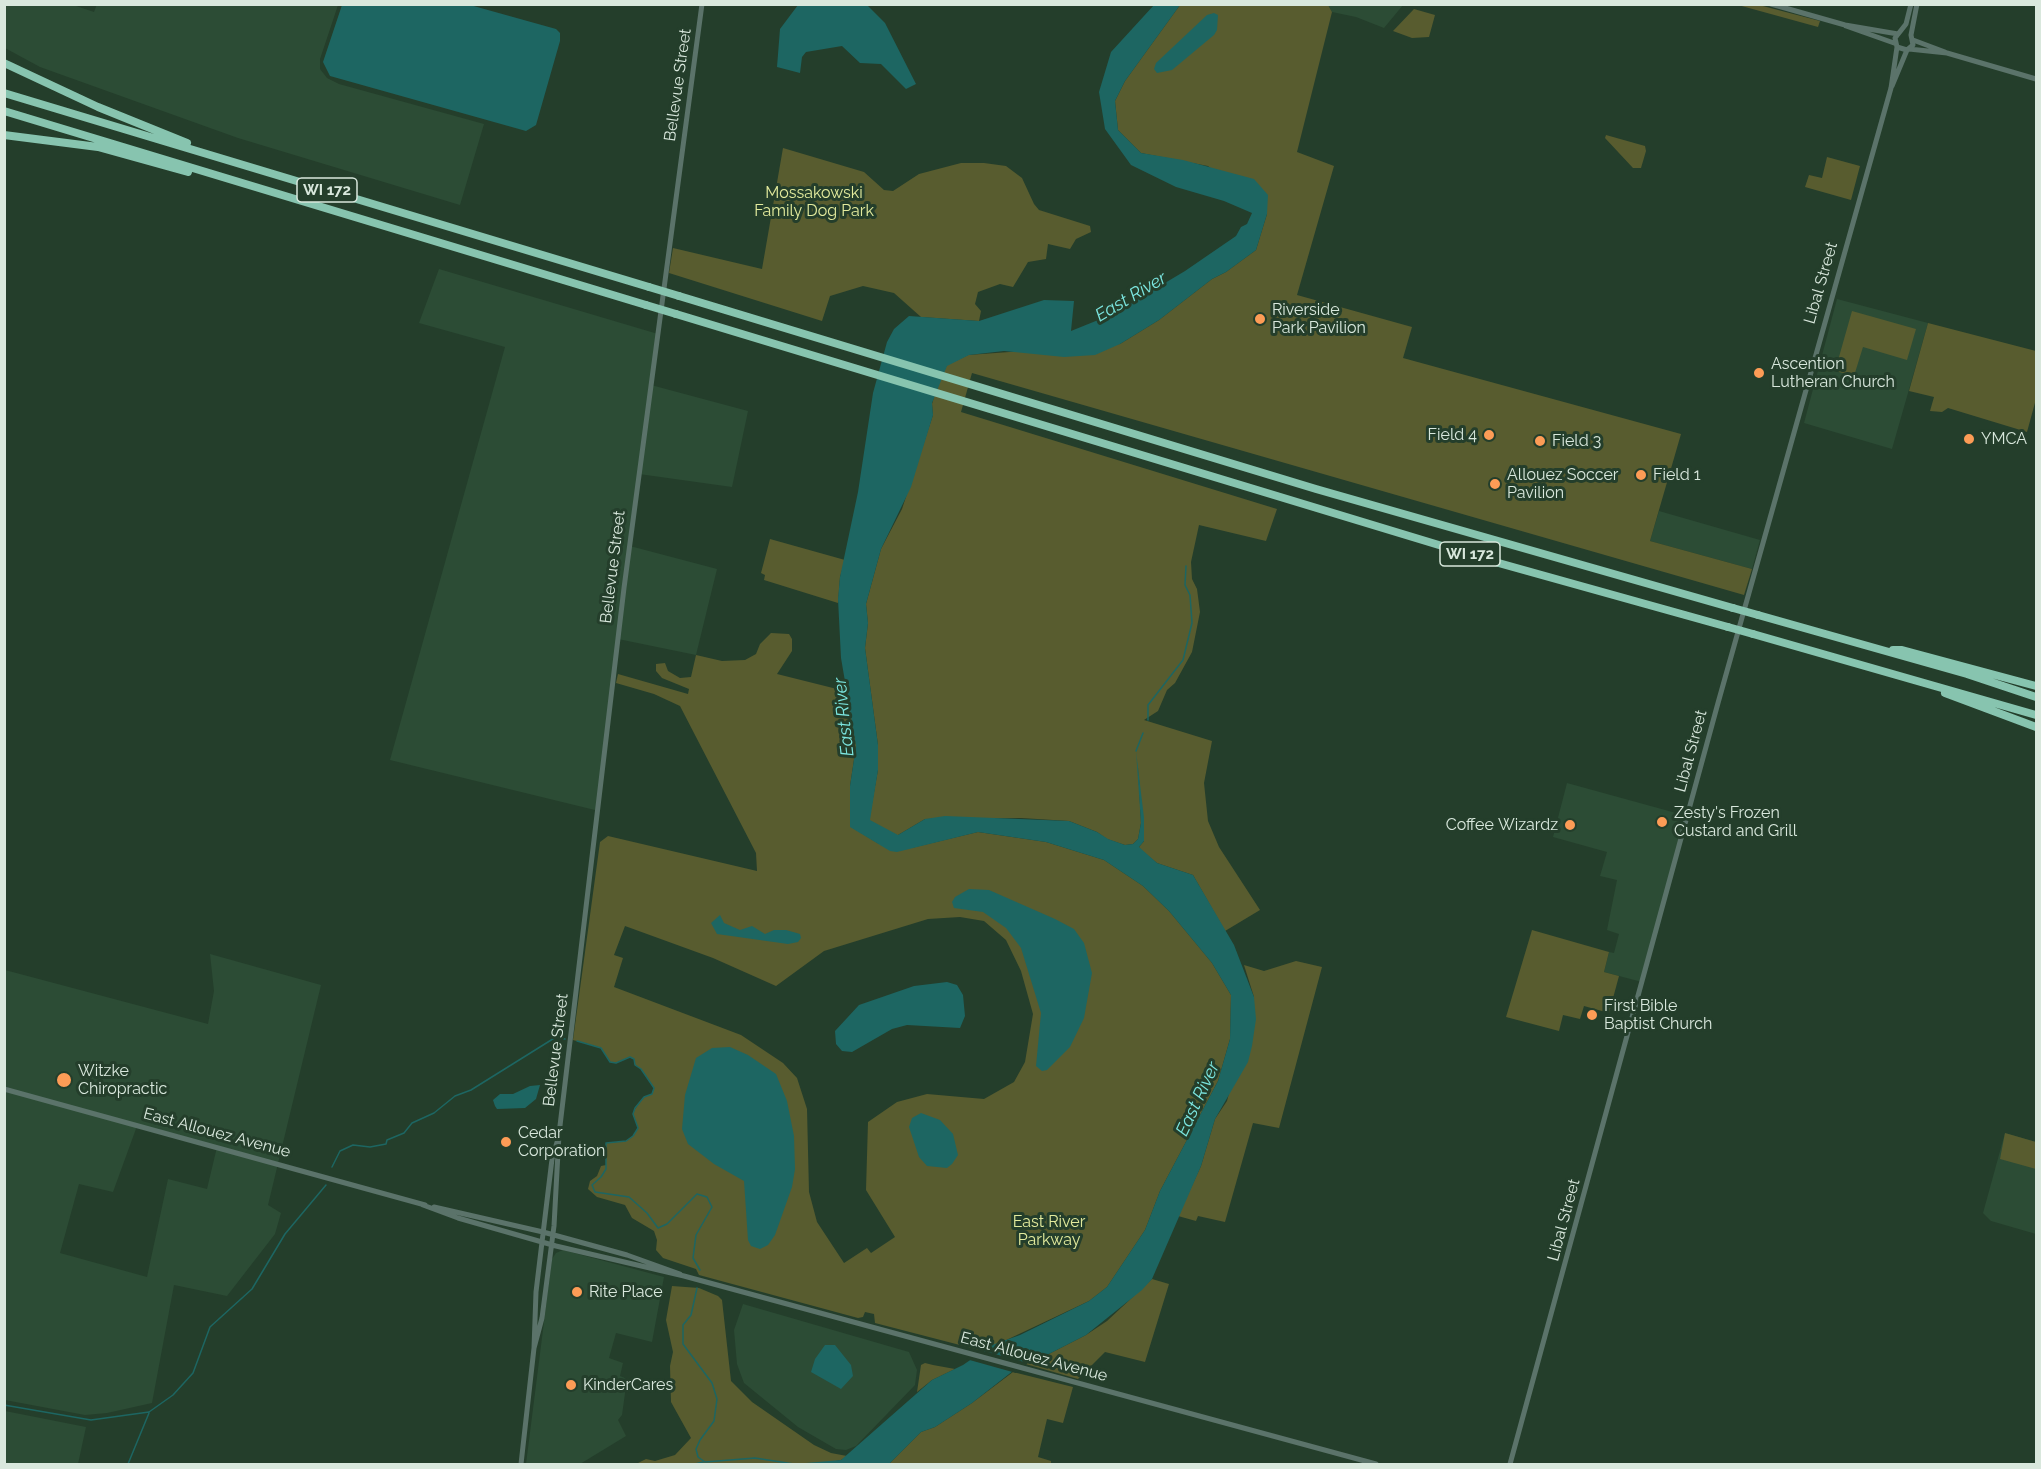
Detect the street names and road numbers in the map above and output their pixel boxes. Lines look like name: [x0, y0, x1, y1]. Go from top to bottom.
street label: Bellevue Street: [661, 27, 695, 143]
road number: WI 172: [297, 178, 357, 202]
street label: Libal Street: [1800, 240, 1842, 326]
street label: Bellevue Street: [597, 509, 629, 625]
road number: WI 172: [1440, 542, 1500, 566]
street label: Libal Street: [1671, 708, 1711, 794]
street label: Bellevue Street: [540, 992, 572, 1108]
street label: East Allouez Avenue: [141, 1104, 293, 1162]
street label: Libal Street: [1544, 1177, 1584, 1263]
street label: East Allouez Avenue: [958, 1328, 1110, 1386]

